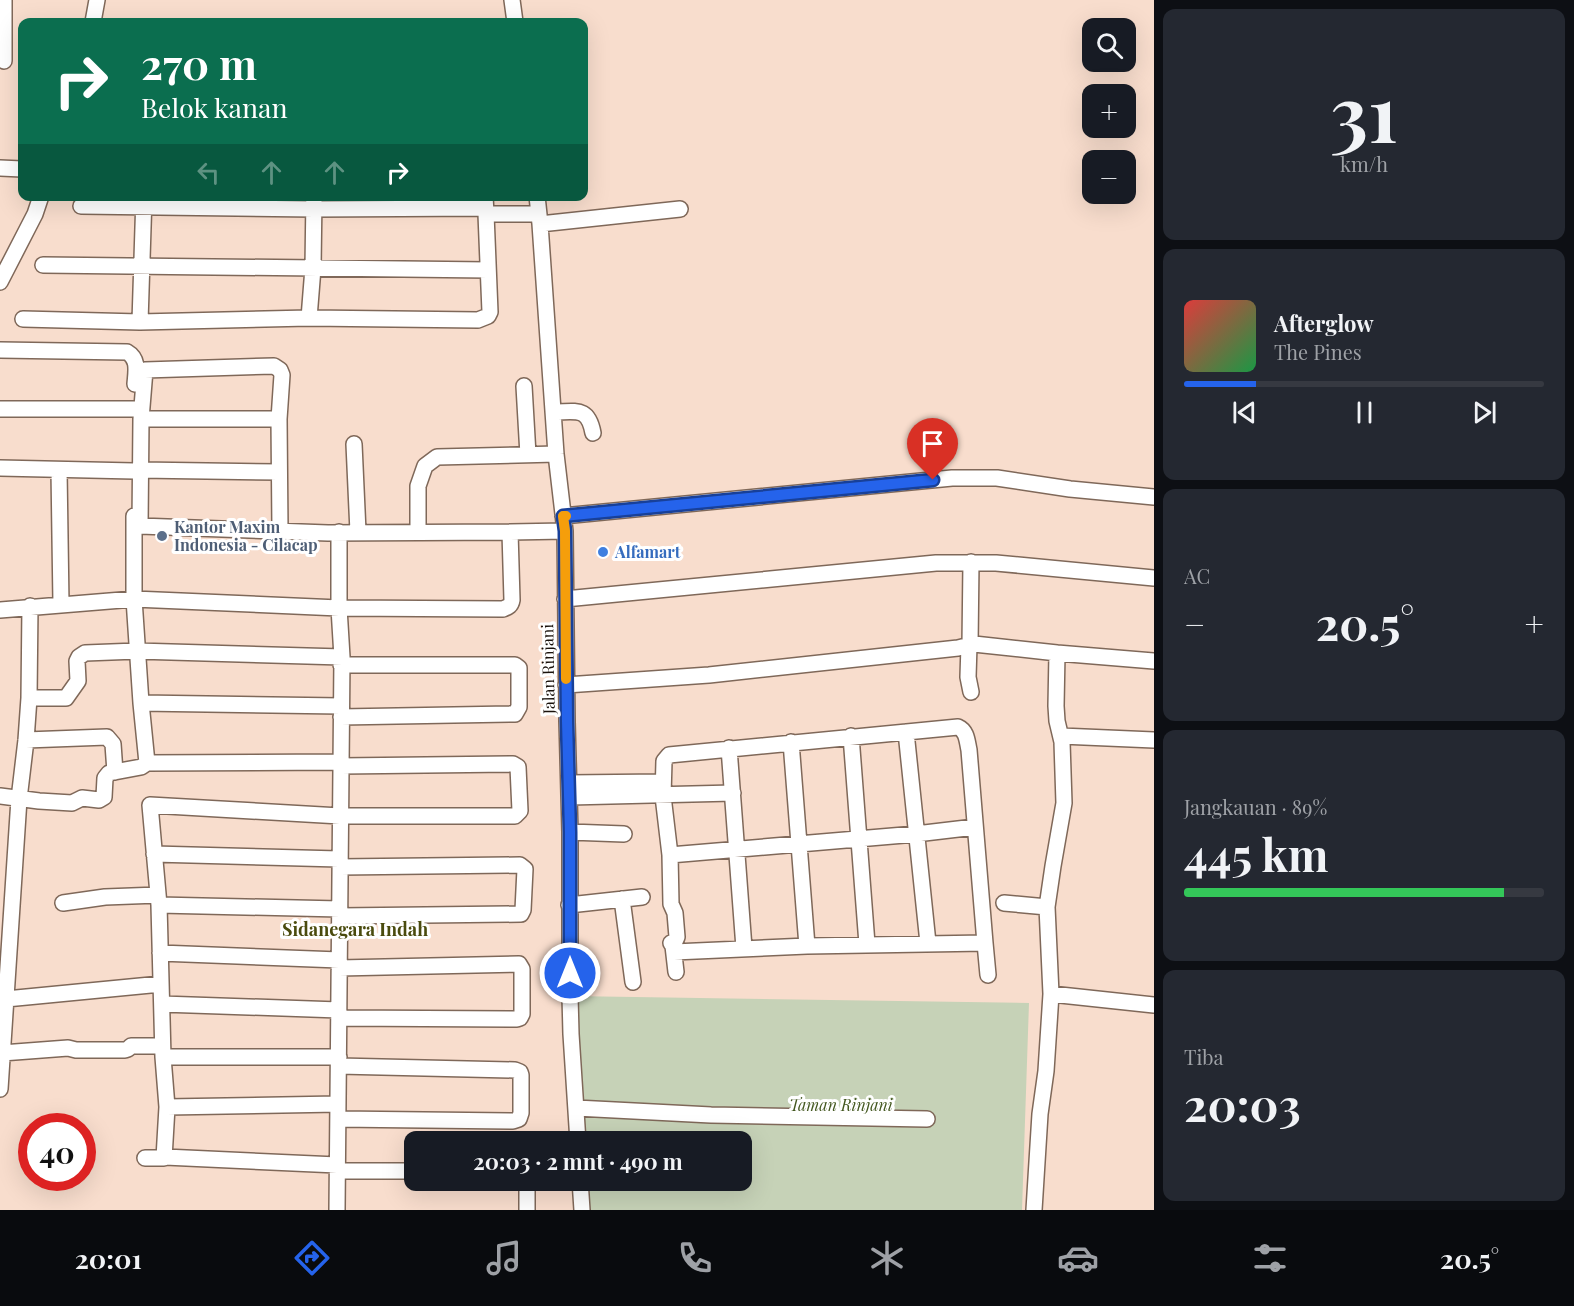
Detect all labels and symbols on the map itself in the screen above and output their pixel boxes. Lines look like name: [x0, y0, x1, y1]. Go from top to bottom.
pin: [907, 418, 958, 480]
place label: Kantor Maxim Indonesia - Cilacap: [174, 516, 318, 555]
marker: Kantor Maxim Indonesia - Cilacap: [155, 529, 169, 543]
place label: Alfamart: [614, 541, 681, 562]
marker: Alfamart: [596, 545, 610, 559]
street label: Jalan Rinjani: [536, 624, 559, 715]
district label: Sidanegara Indah: [282, 917, 428, 941]
position arrow: [538, 941, 602, 1005]
park label: Taman Rinjani: [789, 1094, 894, 1115]
speed limit sign: 40: [18, 1113, 96, 1191]

